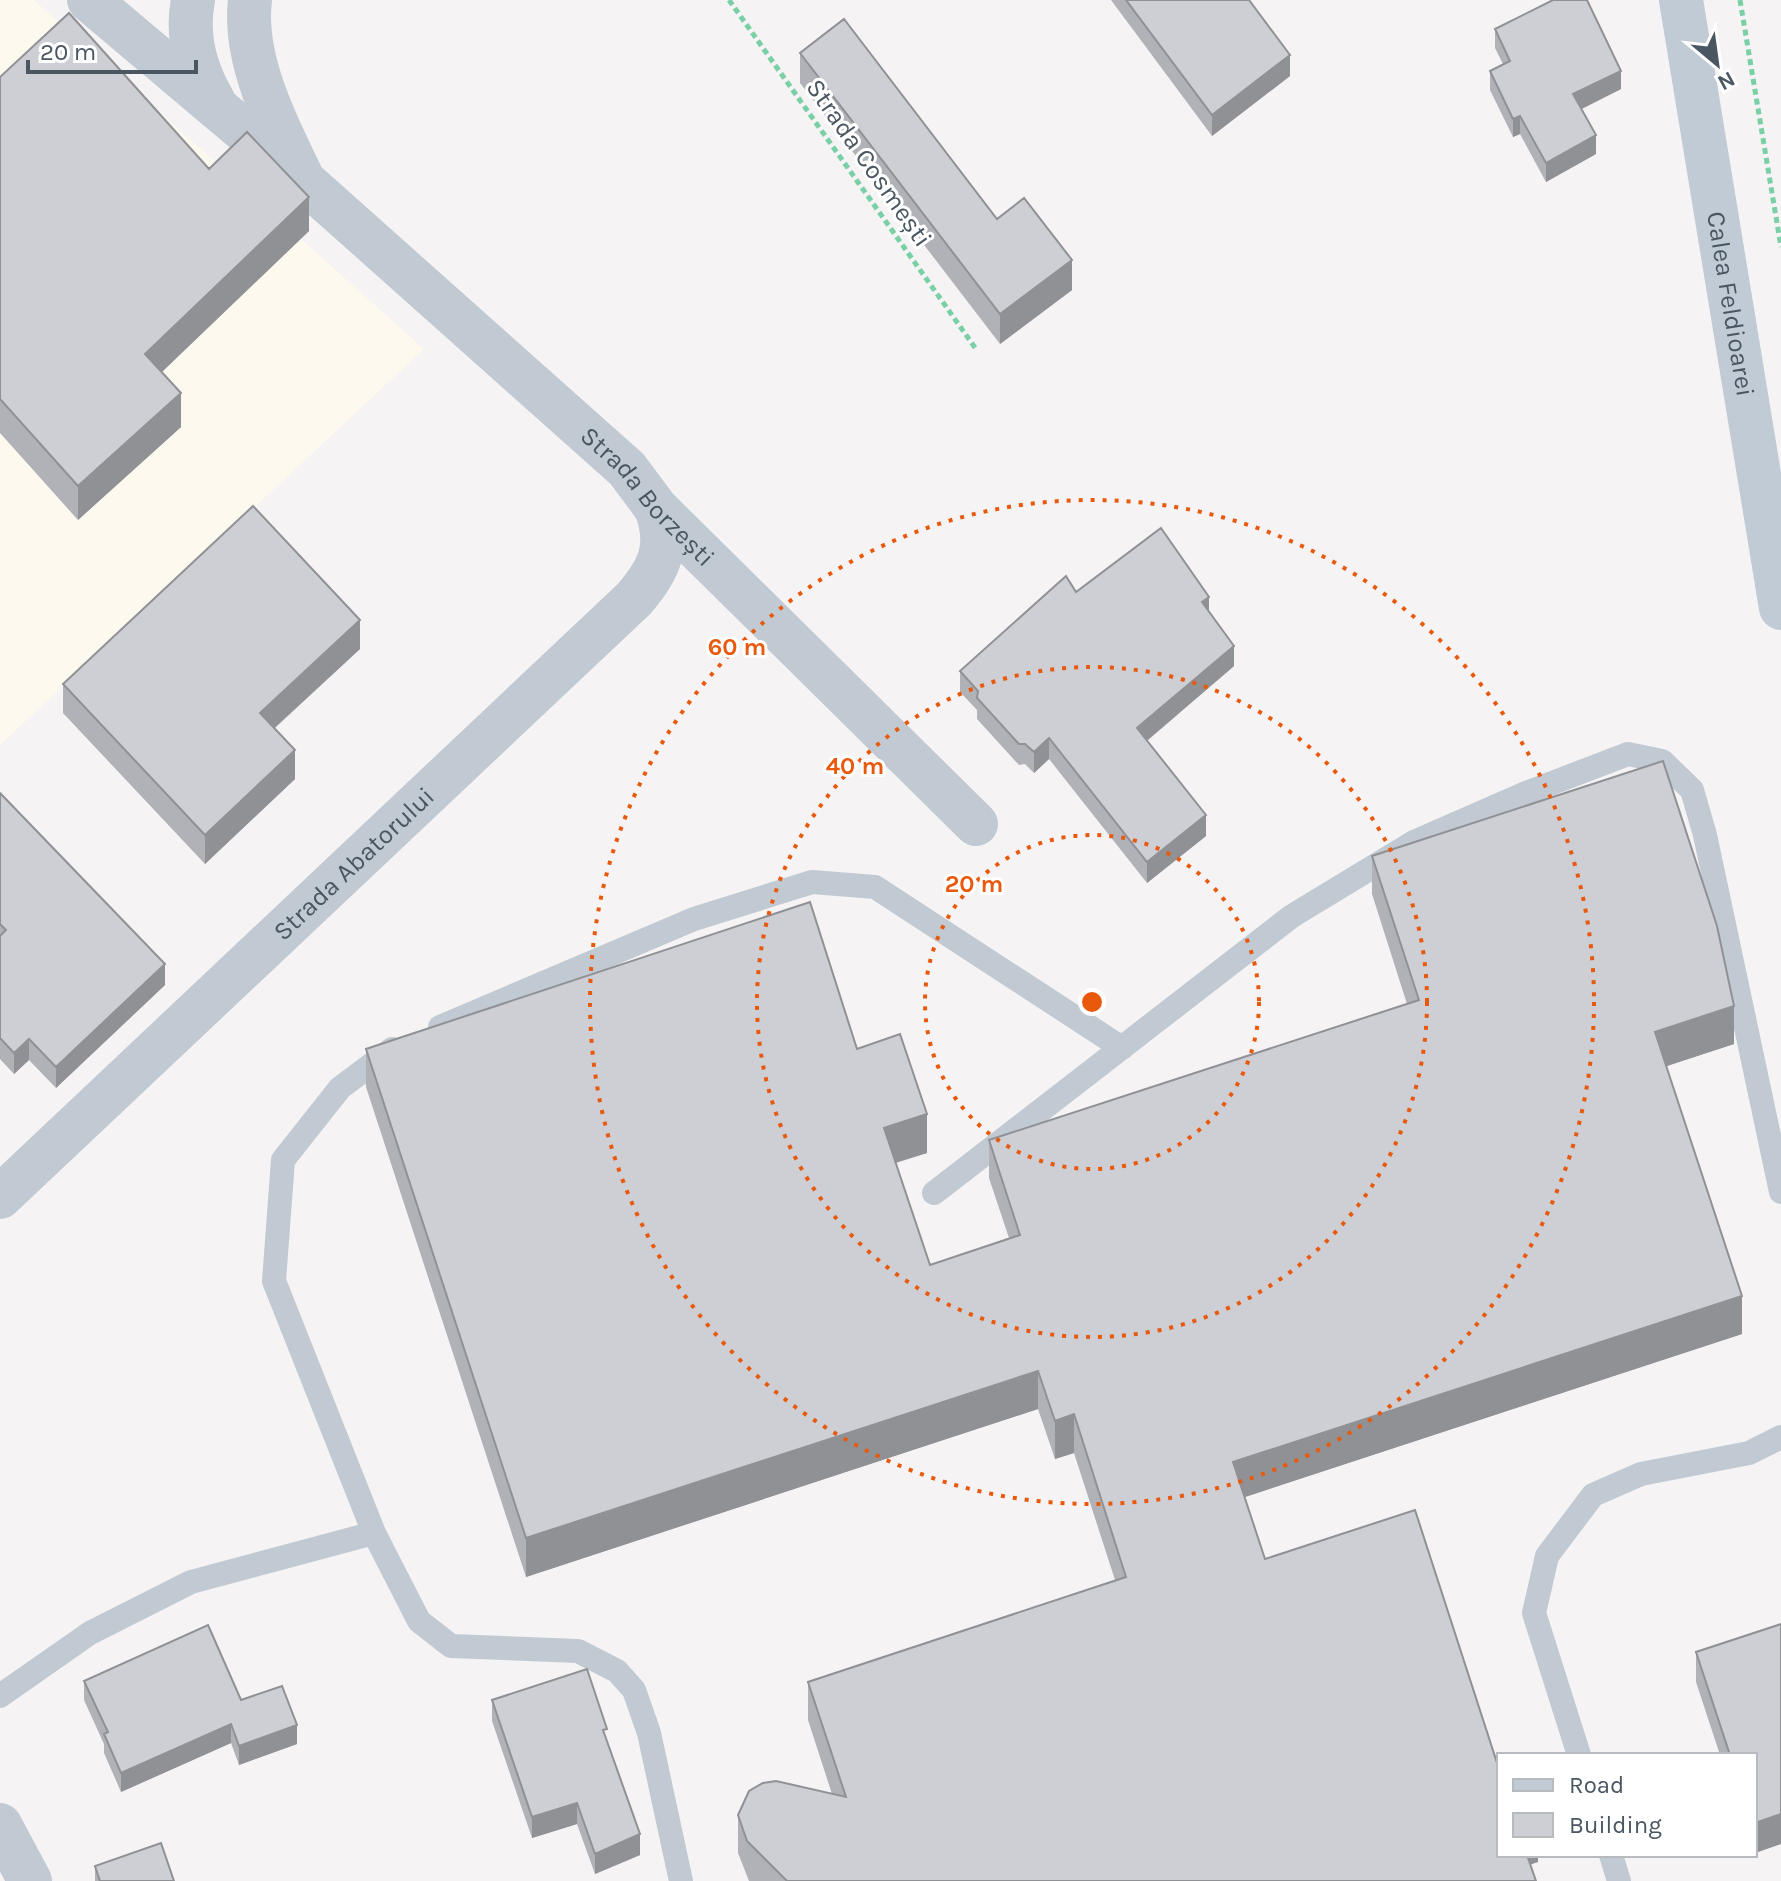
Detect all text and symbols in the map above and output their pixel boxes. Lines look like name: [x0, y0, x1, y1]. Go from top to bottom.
scale bar: [28, 24, 196, 74]
north arrow: [1677, 24, 1757, 104]
text: 20 m: [40, 38, 96, 66]
text: N: [1713, 65, 1739, 96]
street label: Strada Cosmești: [800, 73, 938, 253]
street label: Calea Feldioarei: [1701, 209, 1761, 399]
street label: Strada Borzești: [574, 420, 721, 573]
text: 60 m: [708, 633, 766, 661]
text: 40 m: [826, 752, 884, 780]
street label: Strada Abatorului: [267, 780, 440, 947]
text: 20 m: [945, 870, 1003, 898]
centre of rings: [1078, 988, 1106, 1016]
legend: [1497, 1753, 1757, 1857]
text: Road: [1569, 1771, 1624, 1799]
text: Building: [1569, 1811, 1662, 1839]

